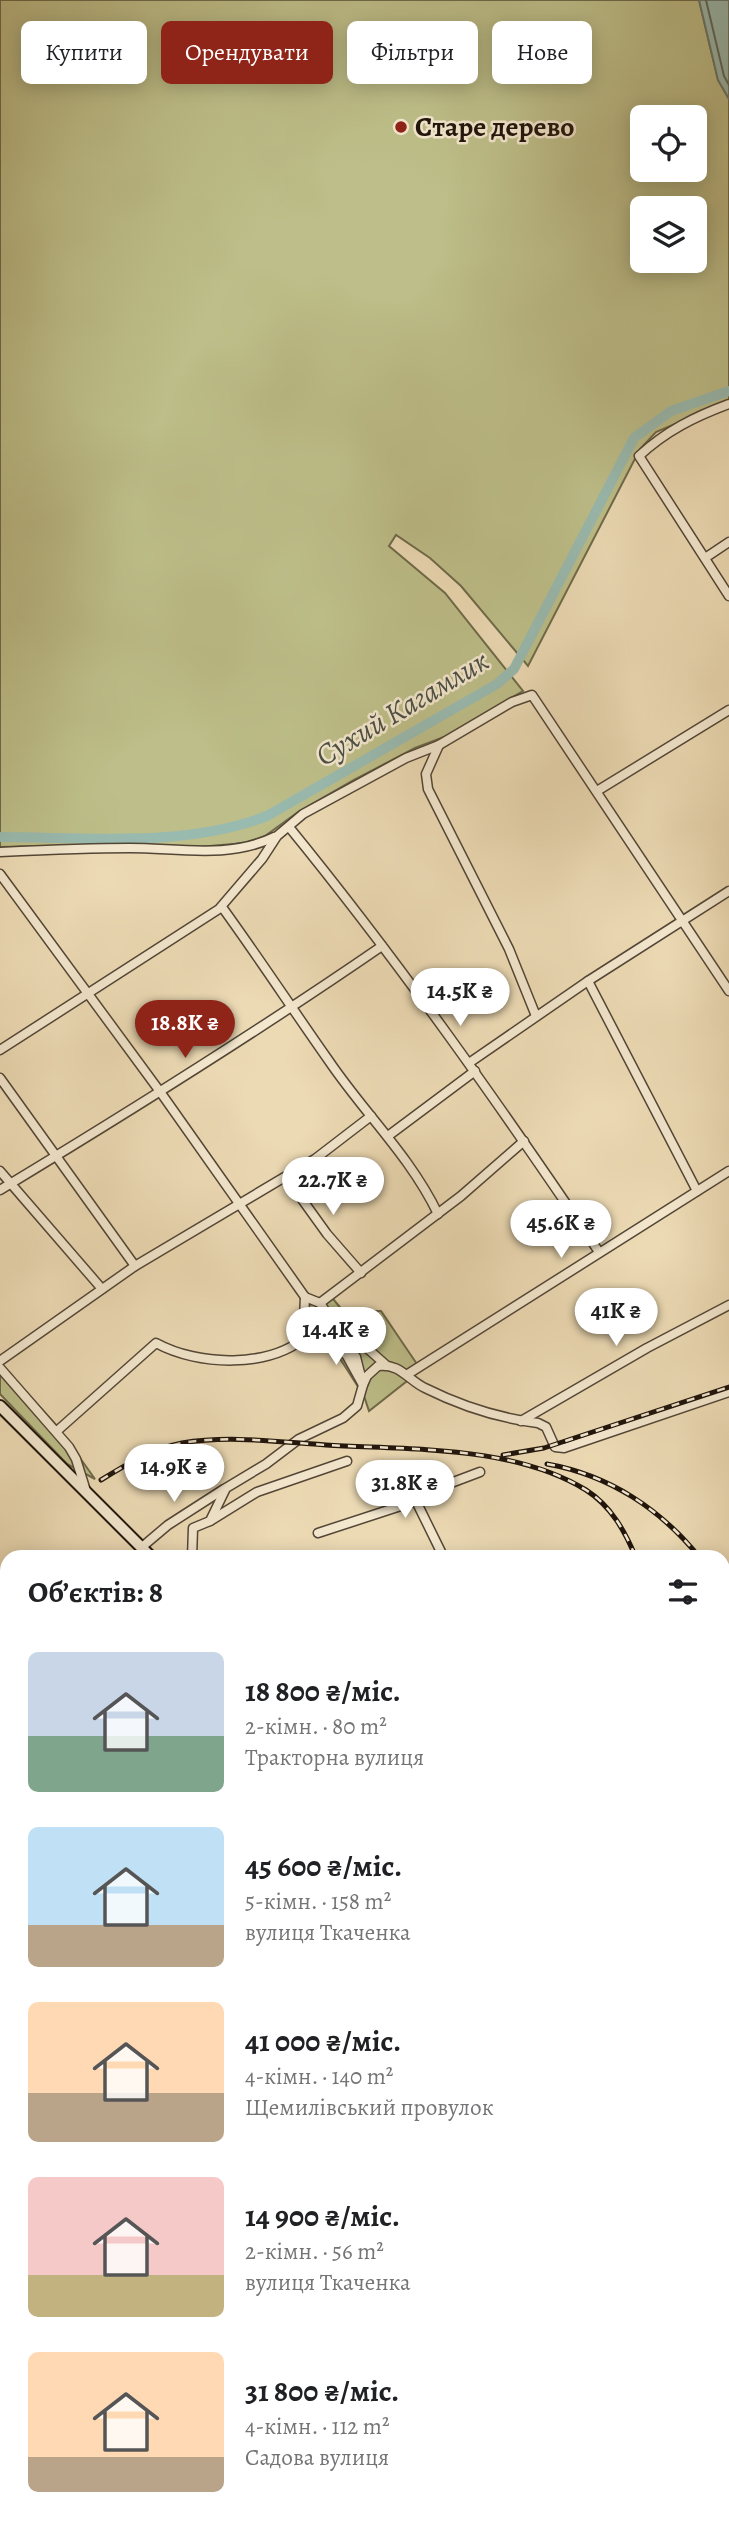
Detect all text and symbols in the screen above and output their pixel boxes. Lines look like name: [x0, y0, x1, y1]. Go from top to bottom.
chip: Купити: [21, 21, 147, 84]
chip: Орендувати: [161, 21, 333, 84]
chip: Фільтри: [347, 21, 478, 84]
chip: Нове: [492, 21, 592, 84]
map controls: [630, 105, 707, 273]
button: locate: [630, 105, 707, 182]
place label: Старе дерево: [415, 108, 574, 146]
marker: Старе дерево: [393, 119, 409, 135]
button: layers: [630, 196, 707, 273]
water label: Сухий Кагамлик: [308, 641, 496, 775]
pin: 14.5K ₴: [395, 968, 525, 1028]
text: 14.5K ₴: [427, 975, 493, 1006]
pin: 18.8K ₴: [120, 1000, 250, 1060]
text: 18.8K ₴: [151, 1007, 219, 1038]
pin: 22.7K ₴: [268, 1158, 398, 1217]
text: 22.7K ₴: [298, 1164, 368, 1195]
pin: 45.6K ₴: [496, 1200, 626, 1260]
text: 45.6K ₴: [526, 1207, 596, 1238]
pin: 41K ₴: [567, 1288, 665, 1348]
text: 41K ₴: [591, 1295, 641, 1326]
pin: 14.4K ₴: [271, 1308, 401, 1367]
text: 14.4K ₴: [302, 1314, 370, 1345]
pin: 14.9K ₴: [109, 1444, 239, 1504]
text: 14.9K ₴: [140, 1451, 208, 1482]
pin: 31.8K ₴: [340, 1460, 470, 1520]
text: 31.8K ₴: [372, 1467, 438, 1498]
text: Об’єктів: 8: [28, 1572, 163, 1612]
icon: filters: [664, 1573, 702, 1611]
text: 18 800 ₴/міс.: [245, 1671, 401, 1711]
icon: home: [84, 1680, 168, 1764]
text: 2-кімн. · 80 m²: [245, 1711, 387, 1742]
text: Тракторна вулиця: [245, 1742, 424, 1773]
text: 45 600 ₴/міс.: [245, 1846, 402, 1886]
icon: home: [84, 1855, 168, 1939]
text: 5-кімн. · 158 m²: [245, 1886, 391, 1917]
text: вулиця Ткаченка: [245, 1917, 411, 1948]
text: 41 000 ₴/міс.: [245, 2021, 401, 2061]
icon: home: [84, 2030, 168, 2114]
text: 4-кімн. · 140 m²: [245, 2061, 393, 2092]
text: Щемилівський провулок: [245, 2092, 494, 2123]
text: 14 900 ₴/міс.: [245, 2196, 400, 2236]
icon: home: [84, 2205, 168, 2289]
text: 2-кімн. · 56 m²: [245, 2236, 384, 2267]
text: вулиця Ткаченка: [245, 2267, 411, 2298]
text: 31 800 ₴/міс.: [245, 2371, 399, 2411]
icon: home: [84, 2380, 168, 2464]
text: 4-кімн. · 112 m²: [245, 2411, 390, 2442]
text: Садова вулиця: [245, 2442, 389, 2473]

